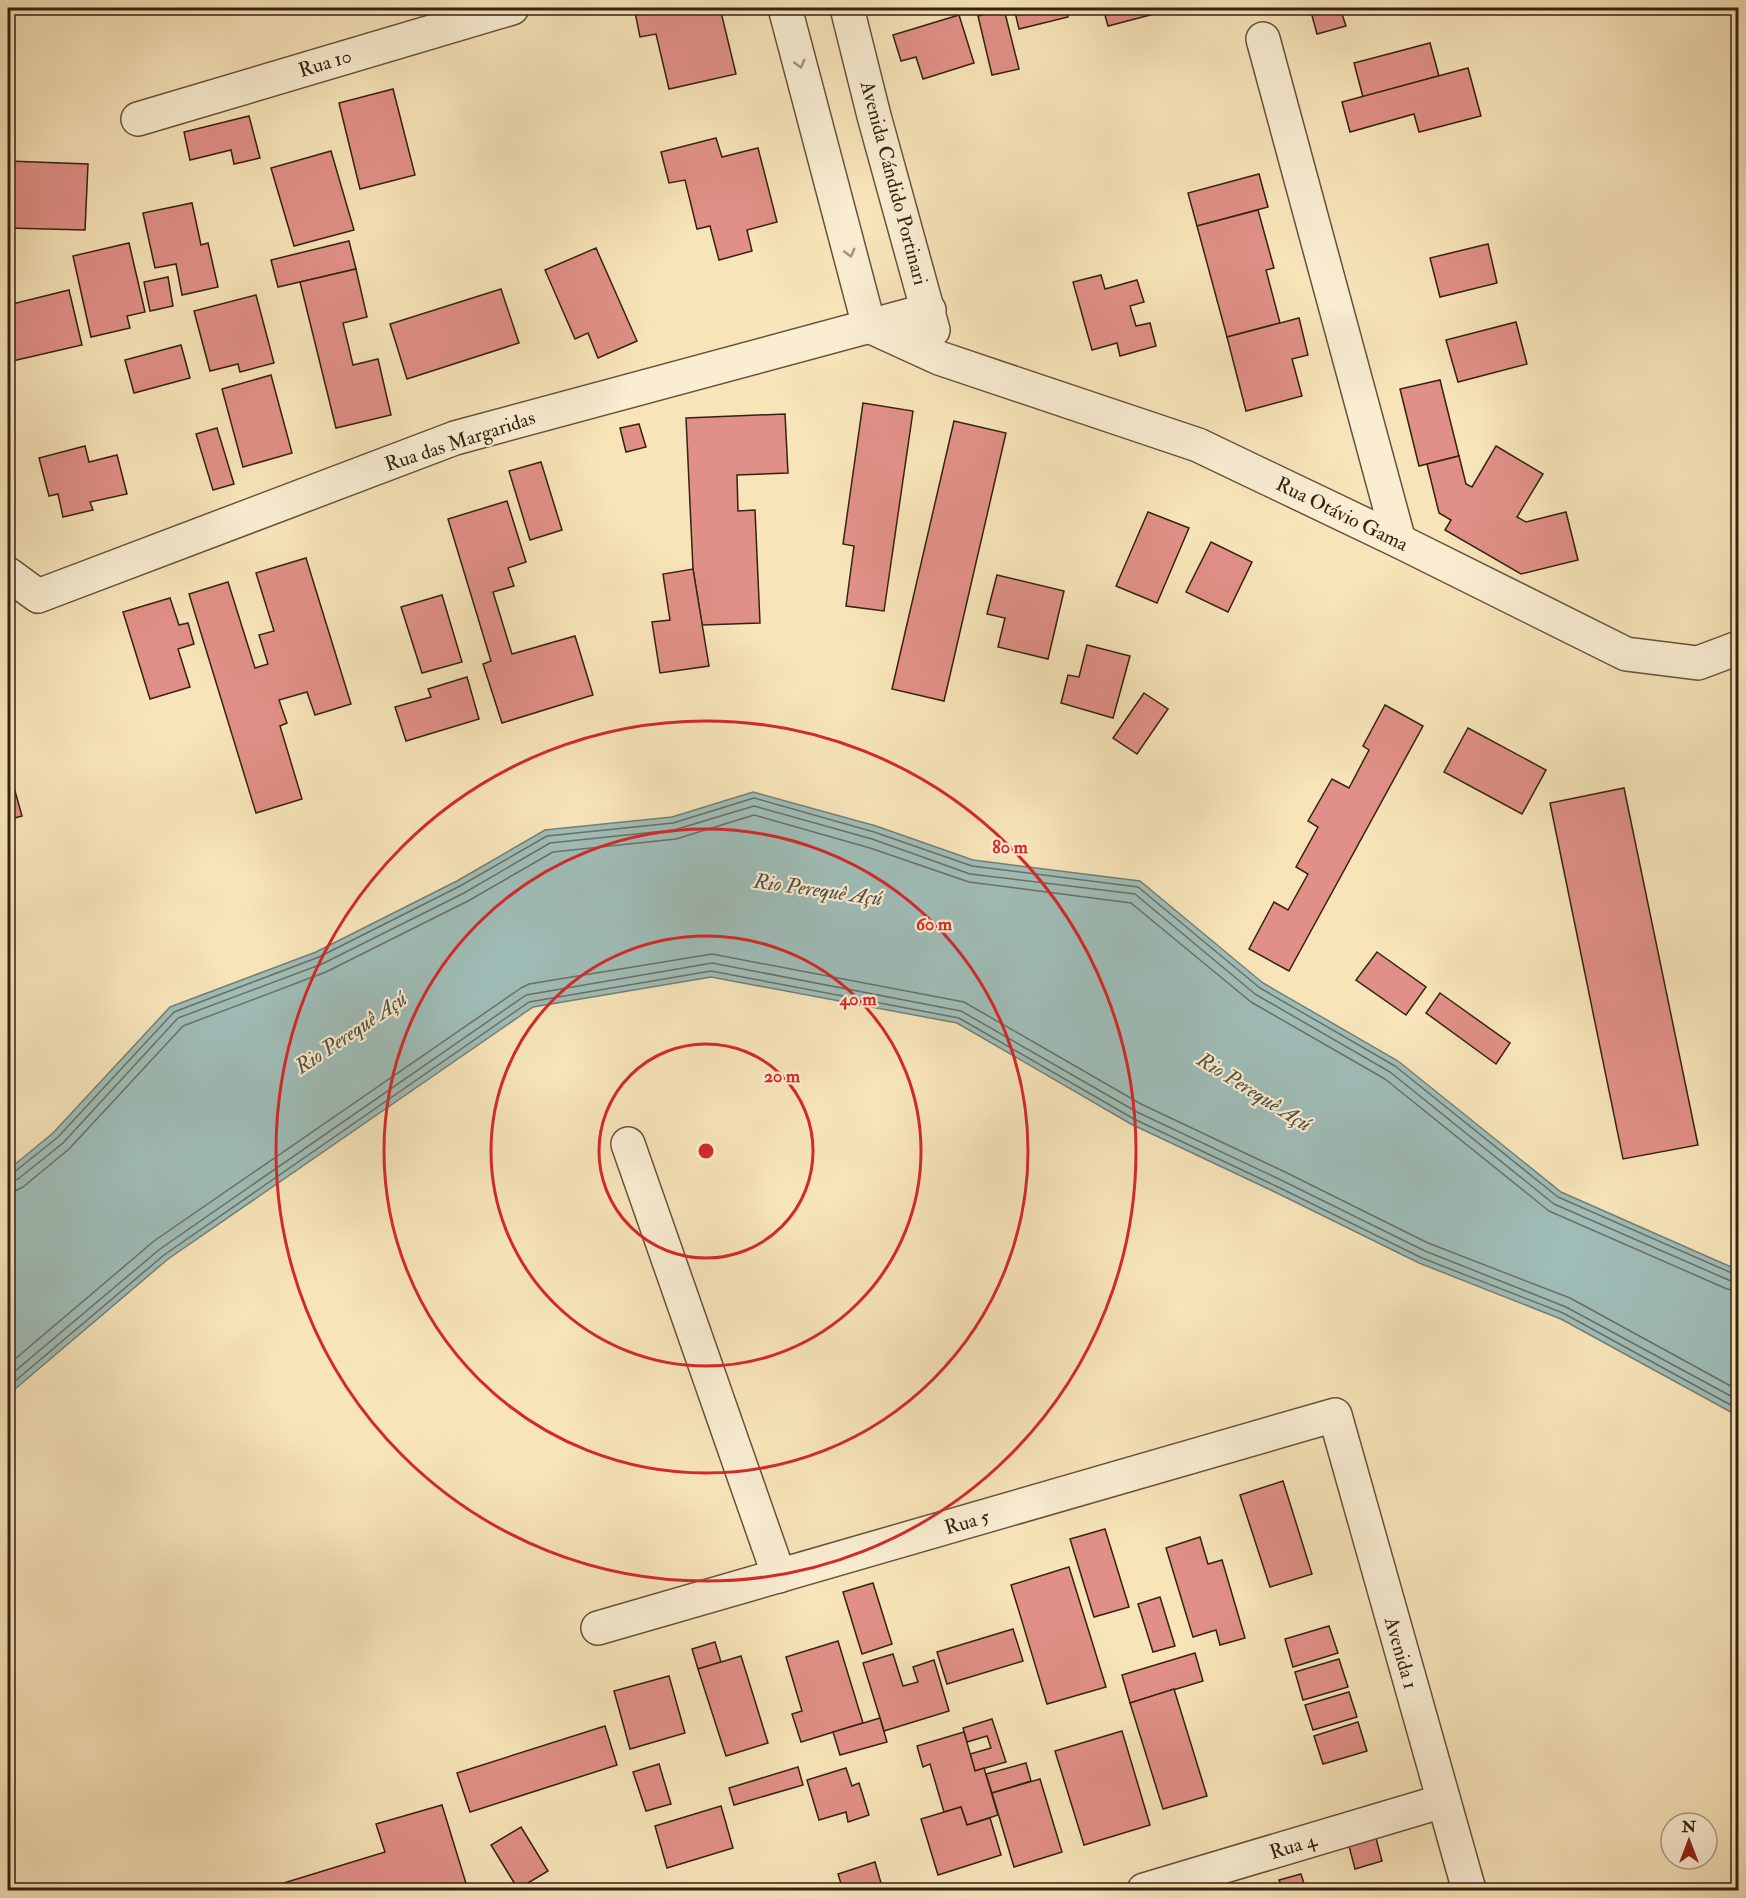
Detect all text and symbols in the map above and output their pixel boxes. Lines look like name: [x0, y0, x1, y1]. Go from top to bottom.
street label: Rua 10: [295, 43, 355, 83]
one-way arrow: [793, 58, 805, 69]
street label: Avenida Cándido Portinari: [854, 77, 933, 288]
one-way arrow: [843, 247, 855, 257]
street label: Rua das Margaridas: [382, 405, 538, 477]
street label: Rua Otávio Gama: [1272, 471, 1413, 557]
text: 80 m: [992, 836, 1029, 859]
water label: Rio Perequê Açú: [751, 867, 885, 913]
text: 60 m: [916, 913, 953, 936]
water label: Rio Perequê Açú: [289, 985, 413, 1081]
text: 40 m: [839, 988, 877, 1011]
water label: Rio Perequê Açú: [1191, 1046, 1317, 1138]
text: 20 m: [764, 1065, 801, 1088]
centre of rings: [696, 1141, 716, 1161]
street label: Rua 5: [942, 1504, 993, 1540]
street label: Avenida 1: [1379, 1613, 1423, 1692]
north arrow: [1659, 1811, 1719, 1871]
text: N: [1681, 1817, 1697, 1837]
street label: Rua 4: [1267, 1827, 1321, 1865]

